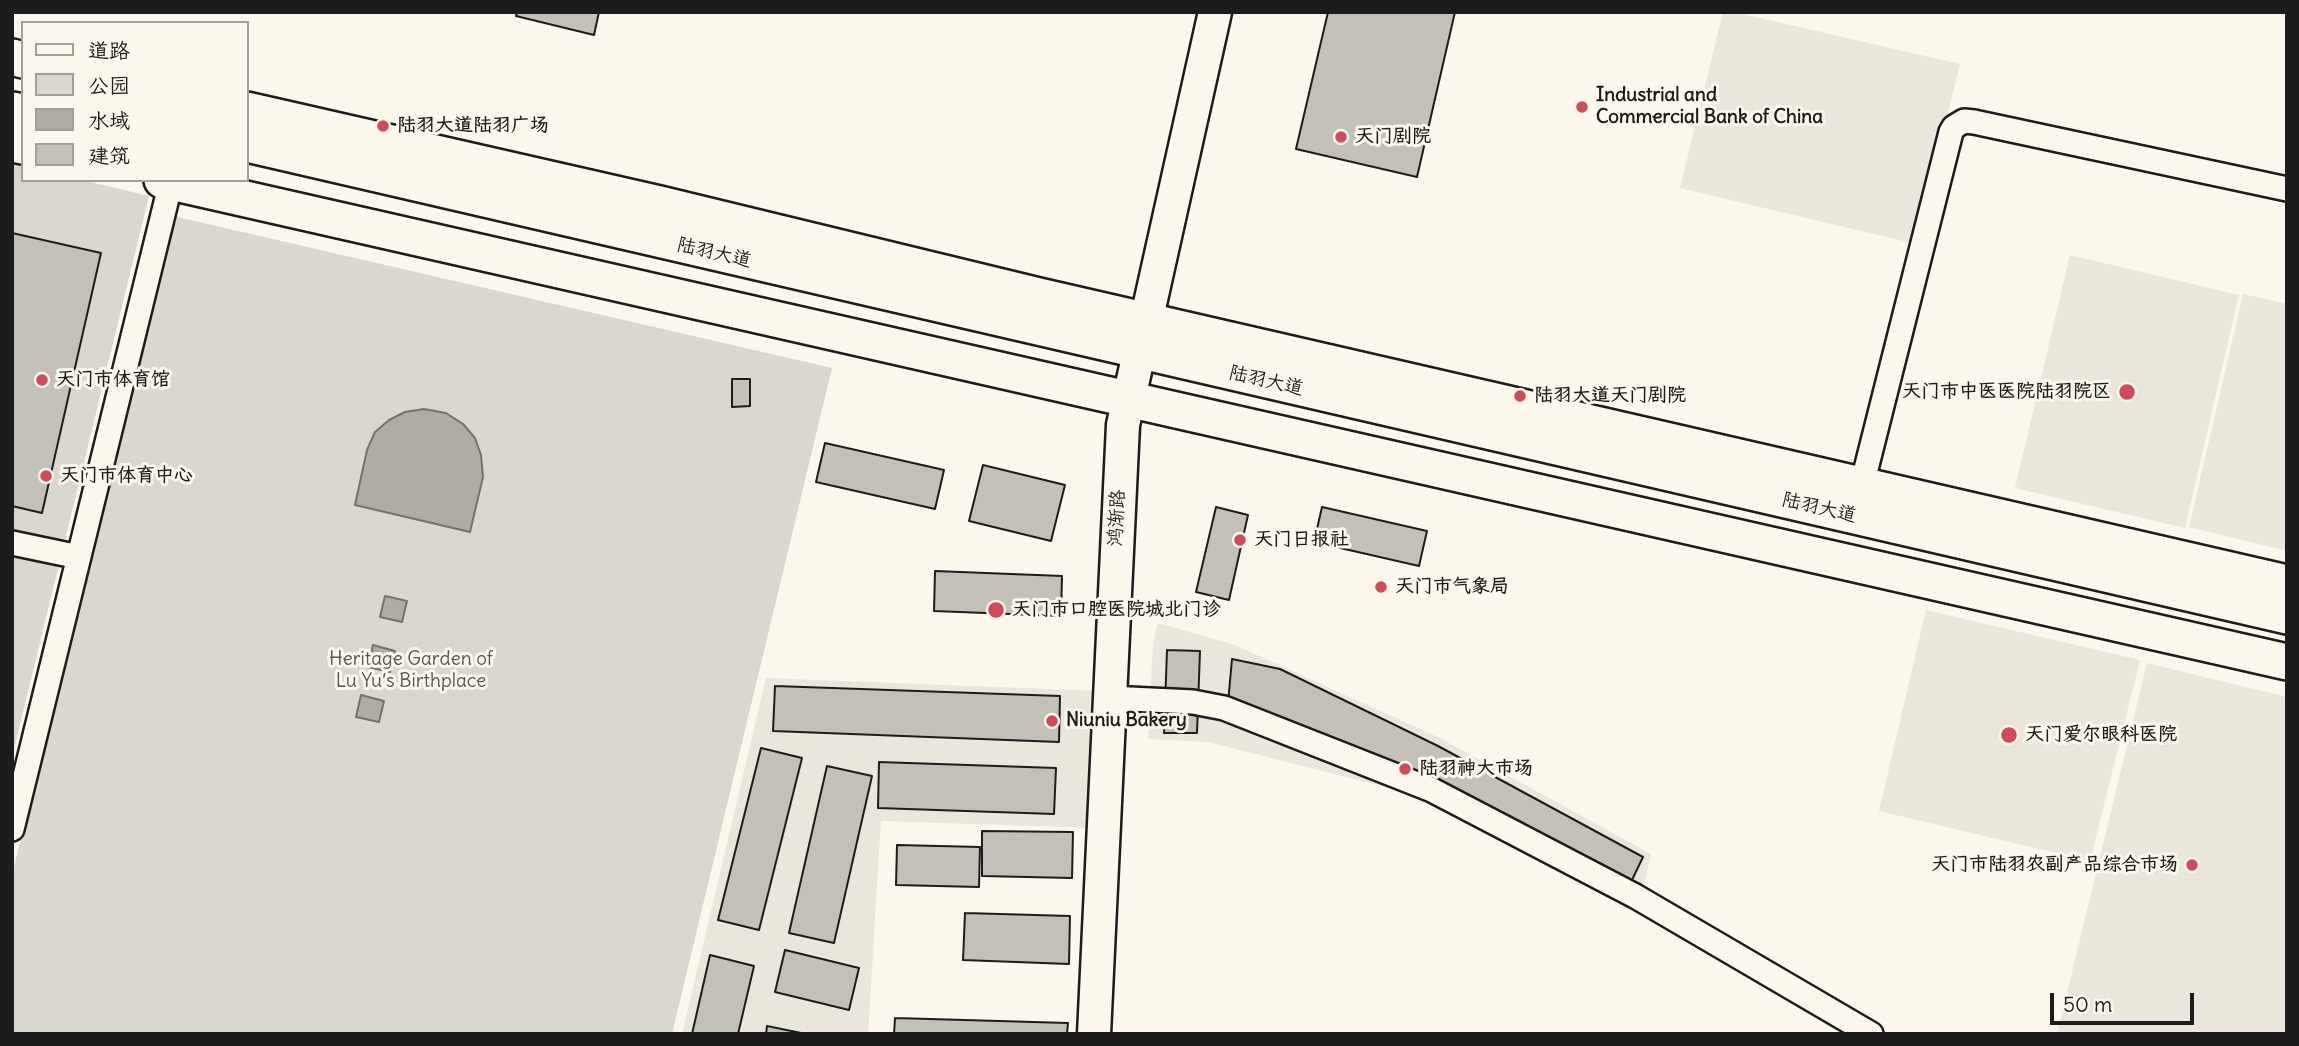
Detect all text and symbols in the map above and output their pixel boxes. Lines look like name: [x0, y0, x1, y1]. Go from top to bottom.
legend: [21, 21, 248, 182]
text: 道路: [88, 37, 130, 64]
text: 公园: [88, 72, 130, 99]
place label: Industrial and Commercial Bank of China: [1596, 85, 1823, 129]
marker: Industrial and Commercial Bank of China: [1574, 99, 1590, 115]
text: 水域: [88, 107, 130, 134]
place label: 陆羽大道陆羽广场: [397, 115, 549, 137]
marker: 陆羽大道陆羽广场: [375, 118, 391, 134]
place label: 天门剧院: [1355, 126, 1431, 148]
marker: 天门剧院: [1333, 129, 1349, 145]
text: 建筑: [88, 142, 130, 169]
street label: 陆羽大道: [674, 233, 754, 273]
street label: 陆羽大道: [1226, 361, 1306, 401]
place label: 天门市体育馆: [56, 369, 170, 391]
marker: 天门市体育馆: [34, 372, 50, 388]
place label: 天门市中医医院陆羽院区: [1902, 381, 2111, 403]
marker: 天门市中医医院陆羽院区: [2117, 382, 2137, 402]
place label: 陆羽大道天门剧院: [1534, 385, 1686, 407]
marker: 陆羽大道天门剧院: [1512, 388, 1528, 404]
place label: 天门市体育中心: [60, 465, 193, 487]
marker: 天门市体育中心: [38, 468, 54, 484]
street label: 陆羽大道: [1779, 488, 1859, 528]
street label: 鸿渐路: [1104, 489, 1130, 547]
place label: 天门日报社: [1254, 529, 1349, 551]
marker: 天门日报社: [1232, 532, 1248, 548]
place label: 天门市气象局: [1395, 576, 1509, 598]
marker: 天门市气象局: [1373, 579, 1389, 595]
place label: 天门市口腔医院城北门诊: [1012, 599, 1221, 621]
marker: 天门市口腔医院城北门诊: [986, 600, 1006, 620]
park label: Heritage Garden of Lu Yu’s Birthplace: [329, 649, 493, 693]
place label: Niuniu Bakery: [1066, 710, 1187, 732]
marker: Niuniu Bakery: [1044, 713, 1060, 729]
place label: 天门爱尔眼科医院: [2025, 724, 2177, 746]
marker: 天门爱尔眼科医院: [1999, 725, 2019, 745]
place label: 陆羽神大市场: [1419, 758, 1533, 780]
marker: 陆羽神大市场: [1397, 761, 1413, 777]
place label: 天门市陆羽农副产品综合市场: [1931, 854, 2178, 876]
marker: 天门市陆羽农副产品综合市场: [2184, 857, 2200, 873]
scale bar: [2054, 979, 2198, 1023]
text: 50 m: [2063, 991, 2112, 1018]

